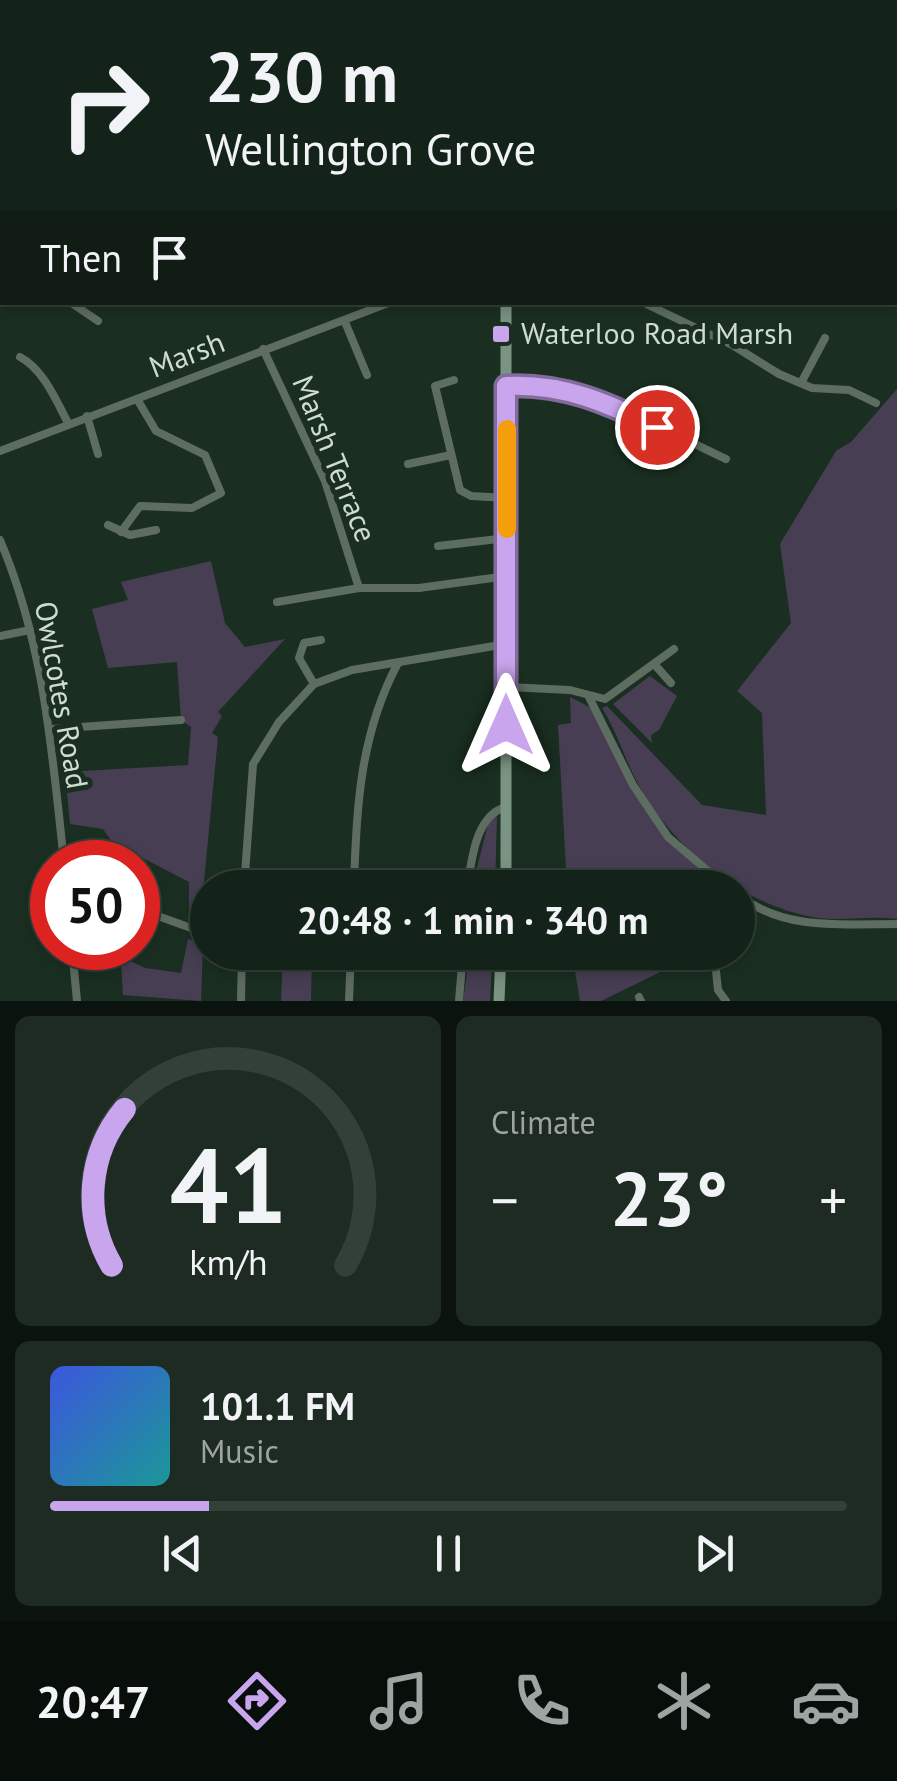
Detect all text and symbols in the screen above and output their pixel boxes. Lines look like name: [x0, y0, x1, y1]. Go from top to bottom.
text: 230 m: [205, 31, 398, 121]
icon: right: [40, 40, 170, 170]
text: Wellington Grove: [205, 119, 536, 177]
icon: arrive: [142, 230, 197, 285]
text: Then: [40, 233, 122, 282]
place label: Waterloo Road Marsh: [521, 313, 793, 352]
street label: Marsh: [143, 321, 230, 386]
marker: Waterloo Road Marsh: [490, 323, 512, 345]
street label: Marsh Terrace: [284, 369, 387, 547]
pin: [615, 385, 700, 470]
icon: arrive: [630, 400, 685, 455]
street label: Owlcotes Road: [27, 598, 98, 791]
position arrow: [454, 673, 558, 777]
speed limit sign: 50: [30, 840, 160, 970]
text: 20:48 · 1 min · 340 m: [297, 895, 648, 944]
text: Climate: [491, 1101, 596, 1143]
text: 41: [169, 1117, 287, 1252]
text: 23°: [610, 1150, 728, 1247]
text: −: [491, 1164, 519, 1235]
text: +: [819, 1164, 847, 1235]
text: km/h: [189, 1239, 267, 1285]
text: 101.1 FM: [200, 1381, 355, 1430]
text: Music: [200, 1430, 279, 1472]
icon: previous: [155, 1526, 210, 1581]
icon: pause: [421, 1526, 476, 1581]
icon: next: [687, 1526, 742, 1581]
icon: directions: [222, 1666, 292, 1736]
icon: music: [364, 1666, 434, 1736]
icon: phone: [507, 1666, 577, 1736]
icon: climate: [649, 1666, 719, 1736]
icon: car: [791, 1666, 861, 1736]
text: 20:47: [36, 1672, 150, 1730]

